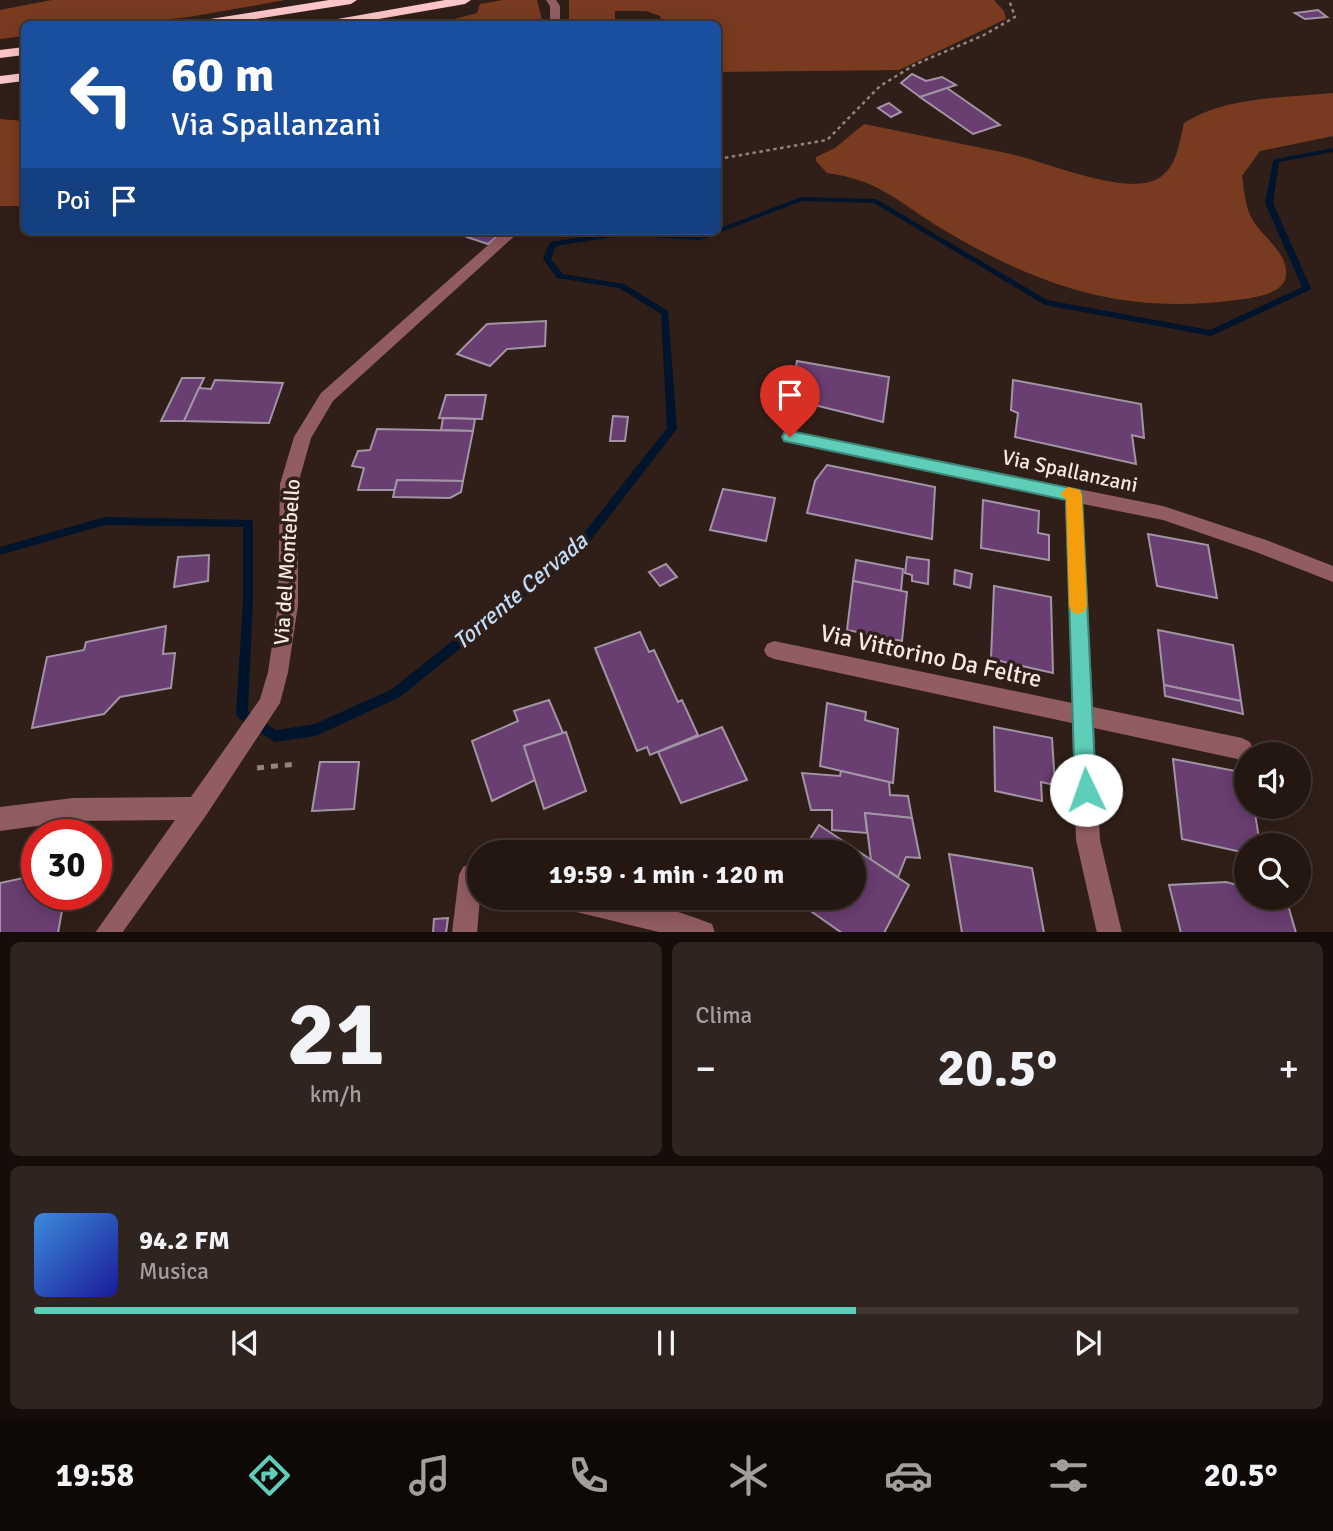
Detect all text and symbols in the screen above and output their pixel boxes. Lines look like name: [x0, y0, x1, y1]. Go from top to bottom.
text: 60 m: [171, 45, 274, 105]
icon: left: [56, 49, 147, 140]
text: Via Spallanzani: [171, 105, 381, 144]
icon: arrive: [105, 182, 143, 220]
text: Poi: [56, 185, 91, 217]
pin: [760, 365, 820, 437]
icon: arrive: [771, 376, 809, 414]
street label: Via Spallanzani: [1000, 444, 1140, 498]
street label: Via del Montebello: [268, 478, 306, 646]
water label: Torrente Cervada: [447, 526, 594, 656]
street label: Via Vittorino Da Feltre: [818, 618, 1044, 694]
map controls: [1234, 742, 1311, 910]
button: sound: [1234, 742, 1311, 819]
position arrow: [1049, 753, 1123, 827]
speed limit sign: 30: [21, 819, 112, 910]
button: search: [1234, 833, 1311, 910]
text: 19:59 · 1 min · 120 m: [549, 859, 784, 891]
text: 21: [287, 978, 385, 1091]
text: Clima: [696, 1001, 752, 1030]
text: 20.5°: [937, 1036, 1057, 1100]
text: −: [696, 1045, 716, 1092]
text: +: [1278, 1045, 1299, 1092]
text: km/h: [310, 1080, 362, 1109]
text: 94.2 FM: [139, 1225, 230, 1257]
text: Musica: [139, 1257, 209, 1286]
icon: previous: [226, 1324, 264, 1362]
icon: pause: [647, 1324, 685, 1362]
icon: next: [1069, 1324, 1107, 1362]
icon: directions: [245, 1451, 294, 1500]
icon: music: [405, 1451, 454, 1500]
icon: phone: [564, 1451, 613, 1500]
icon: climate: [724, 1451, 773, 1500]
icon: car: [884, 1451, 933, 1500]
icon: filters: [1044, 1451, 1093, 1500]
text: 19:58: [55, 1456, 134, 1495]
text: 20.5°: [1204, 1456, 1278, 1495]

